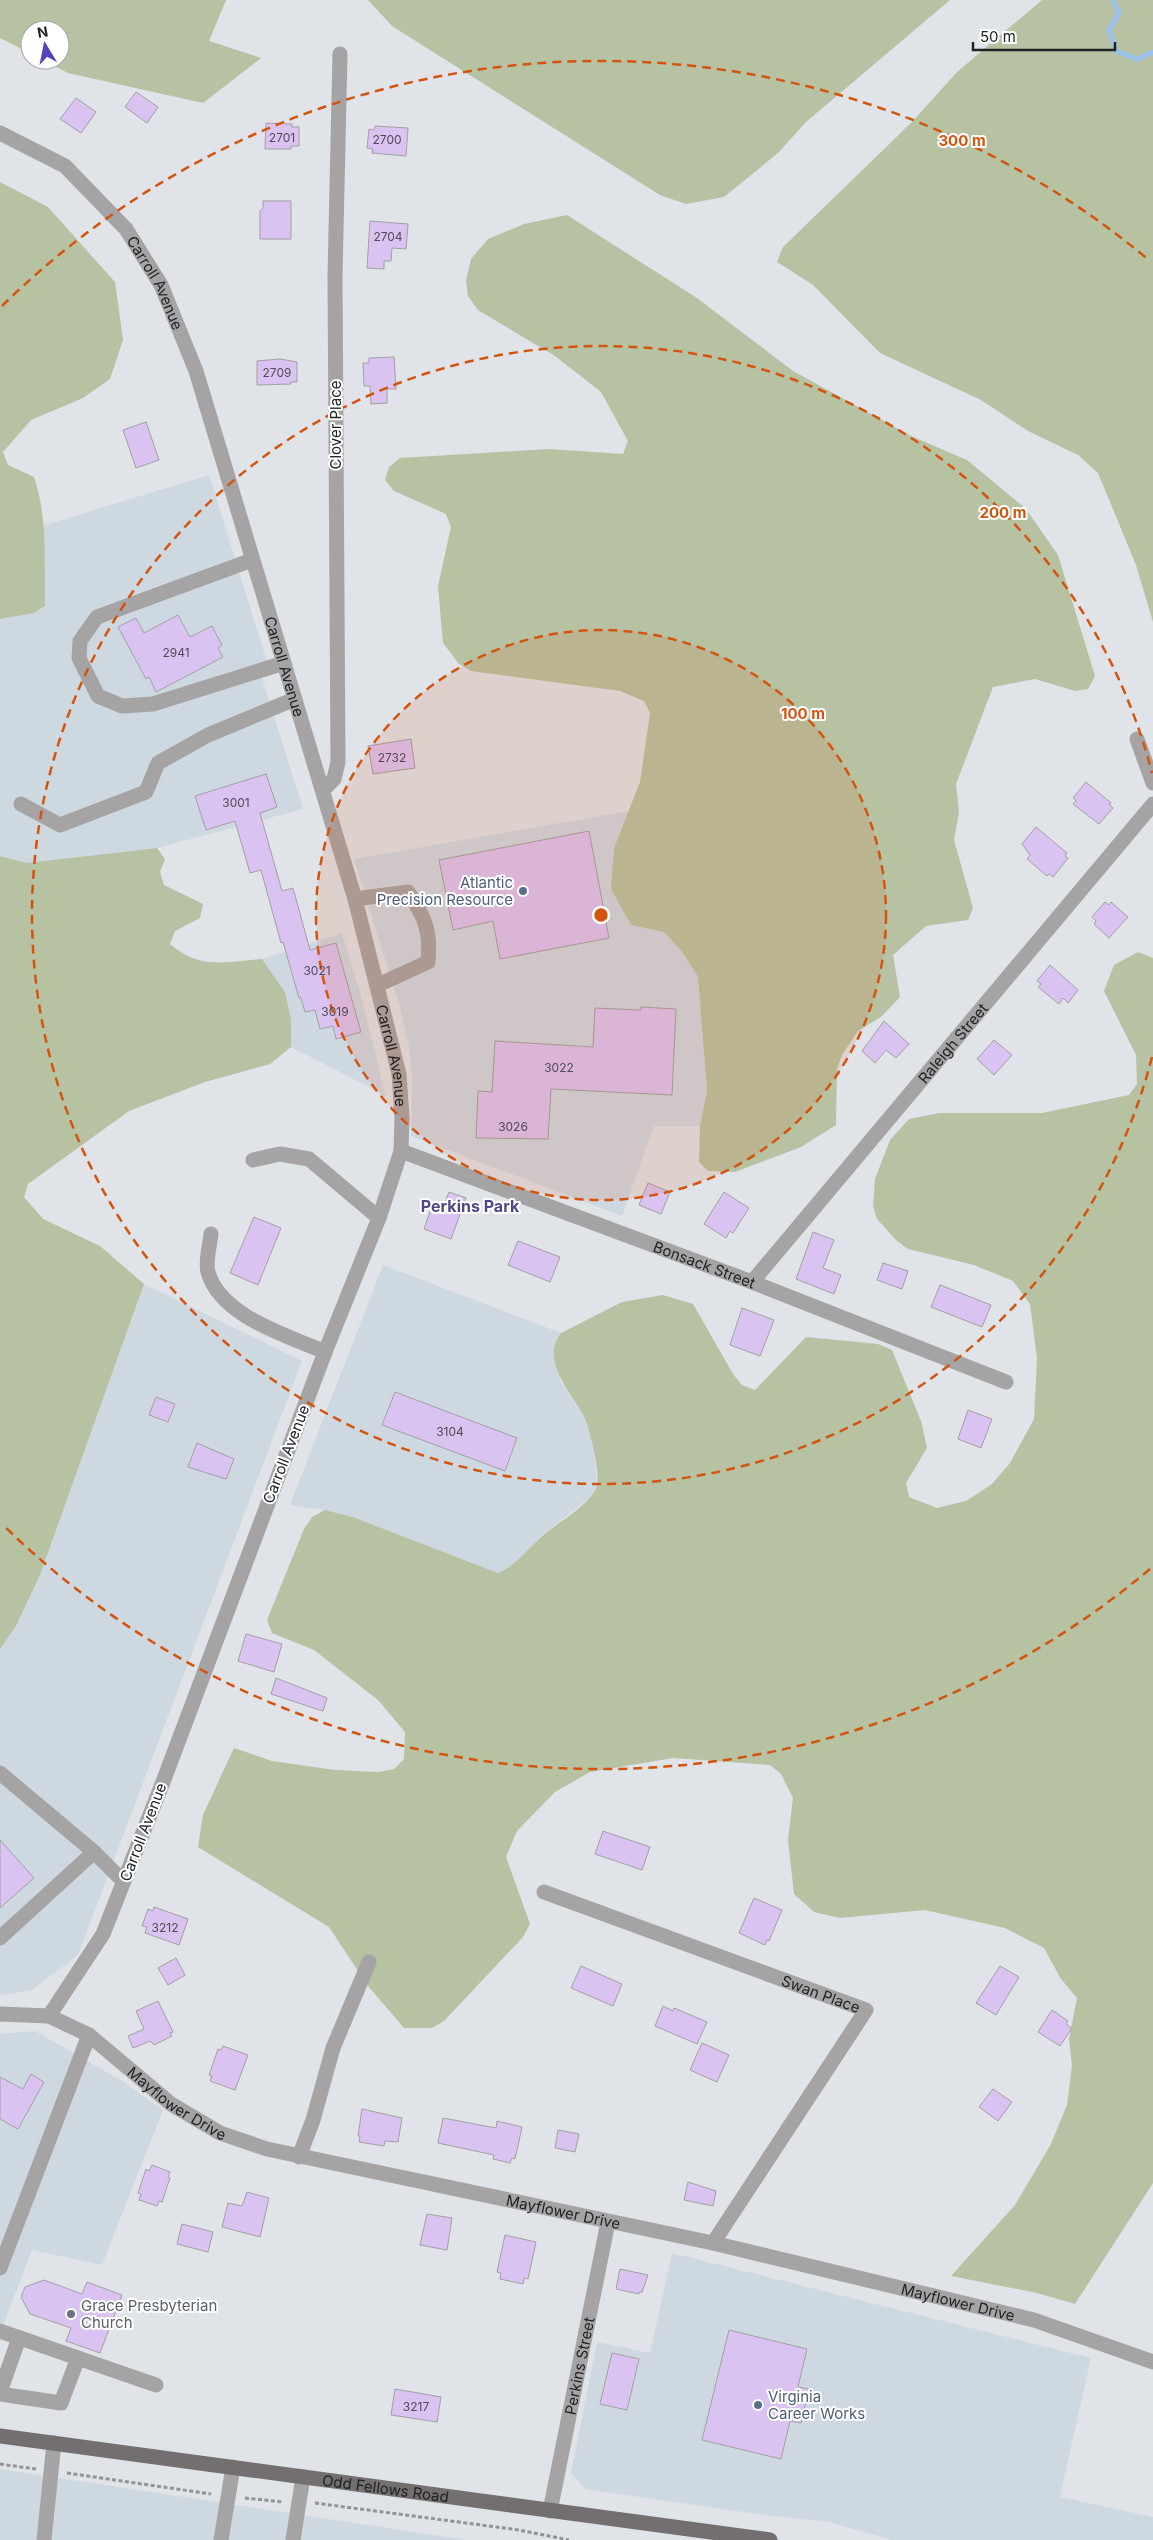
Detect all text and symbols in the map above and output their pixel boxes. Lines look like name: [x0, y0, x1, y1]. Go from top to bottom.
north arrow: [20, 20, 70, 70]
scale bar: [973, 20, 1116, 52]
text: N: [36, 22, 49, 41]
text: 50 m: [980, 27, 1016, 46]
house number: 2701: [269, 130, 295, 145]
text: 300 m: [938, 131, 986, 150]
house number: 2700: [372, 132, 402, 147]
house number: 2704: [373, 229, 403, 244]
street label: Carroll Avenue: [123, 232, 188, 332]
house number: 2709: [263, 365, 291, 380]
street label: Clover Place: [326, 381, 345, 470]
text: 200 m: [980, 503, 1026, 522]
street label: Carroll Avenue: [261, 614, 309, 719]
house number: 2941: [162, 645, 190, 660]
text: 100 m: [781, 704, 825, 723]
house number: 2732: [378, 750, 406, 765]
house number: 3001: [222, 795, 250, 810]
place label: Atlantic Precision Resource: [377, 873, 513, 909]
marker: Atlantic Precision Resource: [517, 885, 529, 897]
centre of rings: [592, 906, 610, 924]
house number: 3021: [303, 963, 331, 978]
street label: Raleigh Street: [914, 999, 992, 1087]
street label: Carroll Avenue: [372, 1003, 411, 1107]
house number: 3019: [321, 1004, 349, 1019]
house number: 3022: [544, 1060, 574, 1075]
house number: 3026: [498, 1119, 528, 1134]
district label: Perkins Park: [421, 1196, 520, 1216]
street label: Bonsack Street: [651, 1237, 758, 1292]
street label: Carroll Avenue: [259, 1402, 313, 1506]
house number: 3104: [436, 1424, 464, 1439]
street label: Carroll Avenue: [116, 1780, 170, 1884]
house number: 3212: [152, 1920, 178, 1935]
street label: Swan Place: [779, 1970, 863, 2017]
street label: Mayflower Drive: [124, 2062, 228, 2144]
street label: Mayflower Drive: [505, 2190, 622, 2233]
street label: Mayflower Drive: [899, 2279, 1017, 2325]
place label: Grace Presbyterian Church: [81, 2296, 217, 2332]
marker: Grace Presbyterian Church: [65, 2308, 77, 2320]
street label: Perkins Street: [560, 2315, 598, 2416]
place label: Virginia Career Works: [768, 2387, 865, 2423]
house number: 3217: [403, 2399, 429, 2414]
marker: Virginia Career Works: [752, 2399, 764, 2411]
street label: Odd Fellows Road: [321, 2470, 450, 2506]

